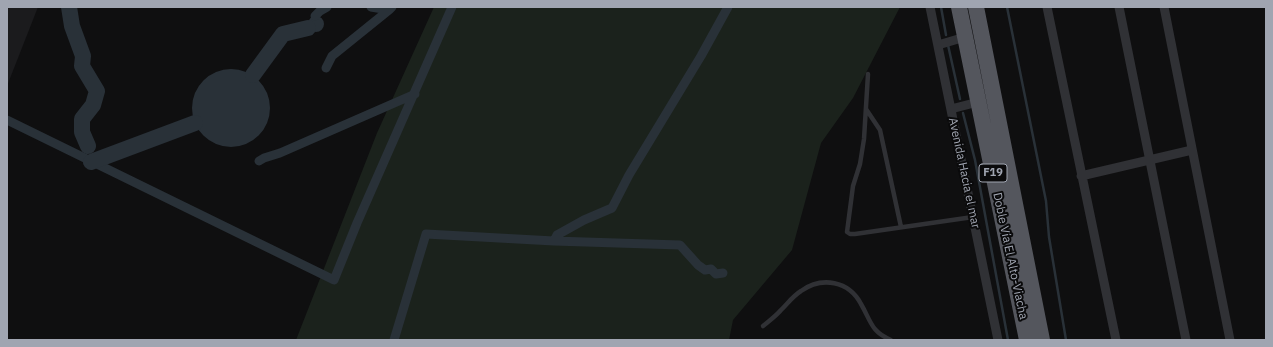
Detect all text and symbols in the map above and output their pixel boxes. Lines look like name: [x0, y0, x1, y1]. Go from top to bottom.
street label: Avenida Hacia el mar: [945, 116, 983, 230]
road number: F19: [979, 164, 1007, 182]
street label: Doble Vía El Alto-Viacha: [990, 191, 1030, 321]

